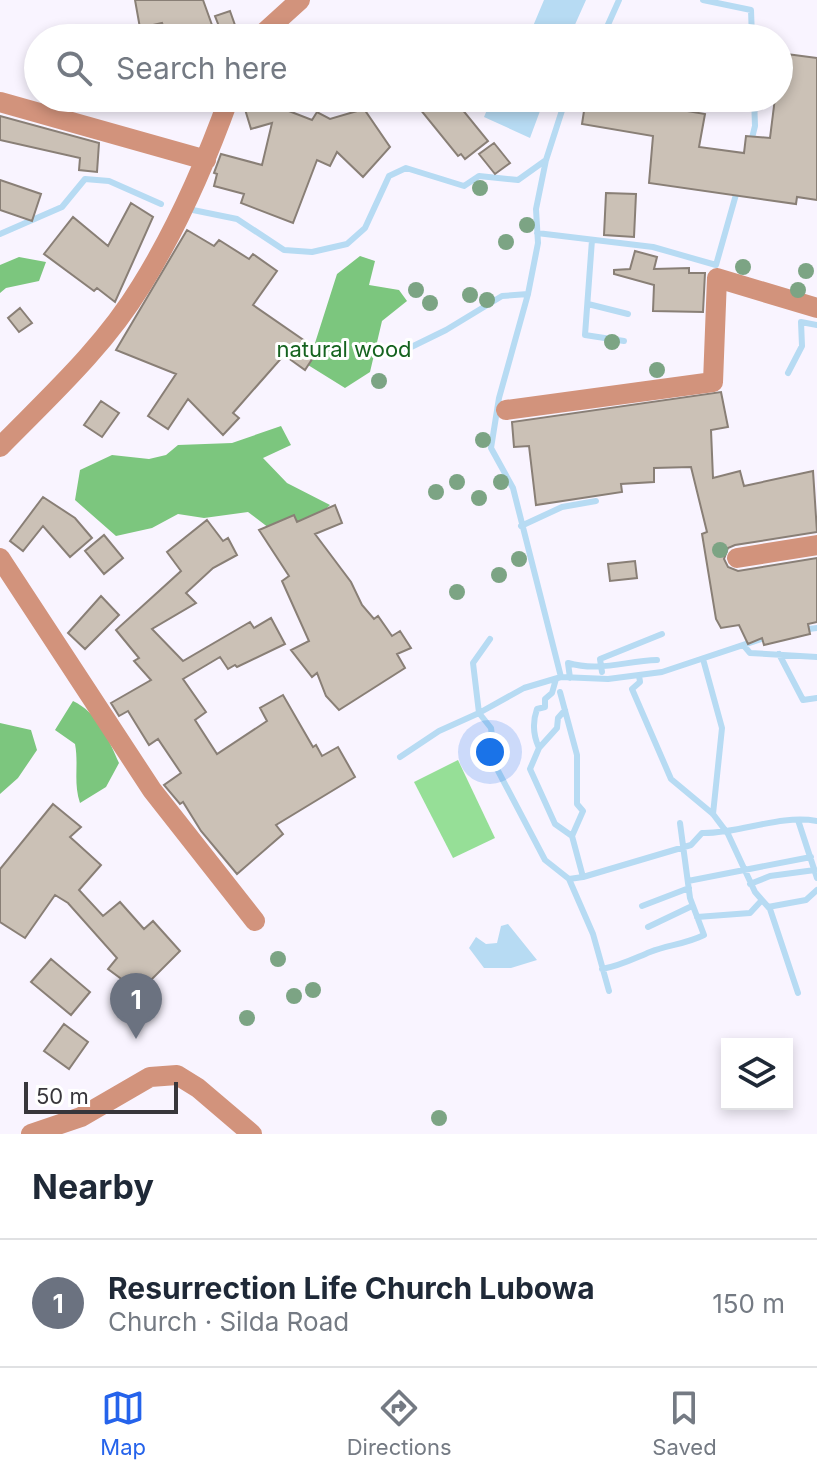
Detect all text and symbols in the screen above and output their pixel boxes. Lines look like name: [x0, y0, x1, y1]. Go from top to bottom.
search box: [24, 24, 793, 112]
icon: search: [52, 46, 96, 90]
text: Search here: [116, 50, 288, 86]
park label: natural wood: [276, 336, 412, 362]
your location: [470, 732, 510, 772]
pin: 1: [110, 973, 162, 1039]
map controls: [721, 1038, 793, 1110]
button: layers: [721, 1038, 793, 1110]
scale bar: [24, 1078, 178, 1114]
text: 50 m: [36, 1083, 89, 1109]
text: Nearby: [32, 1166, 154, 1207]
text: Resurrection Life Church Lubowa: [108, 1270, 595, 1306]
text: 1: [52, 1288, 64, 1319]
text: 150 m: [712, 1288, 785, 1319]
text: Church · Silda Road: [108, 1306, 349, 1337]
tab: Map: [100, 1386, 146, 1460]
tab: Directions: [347, 1386, 452, 1460]
tab: Saved: [652, 1386, 717, 1460]

